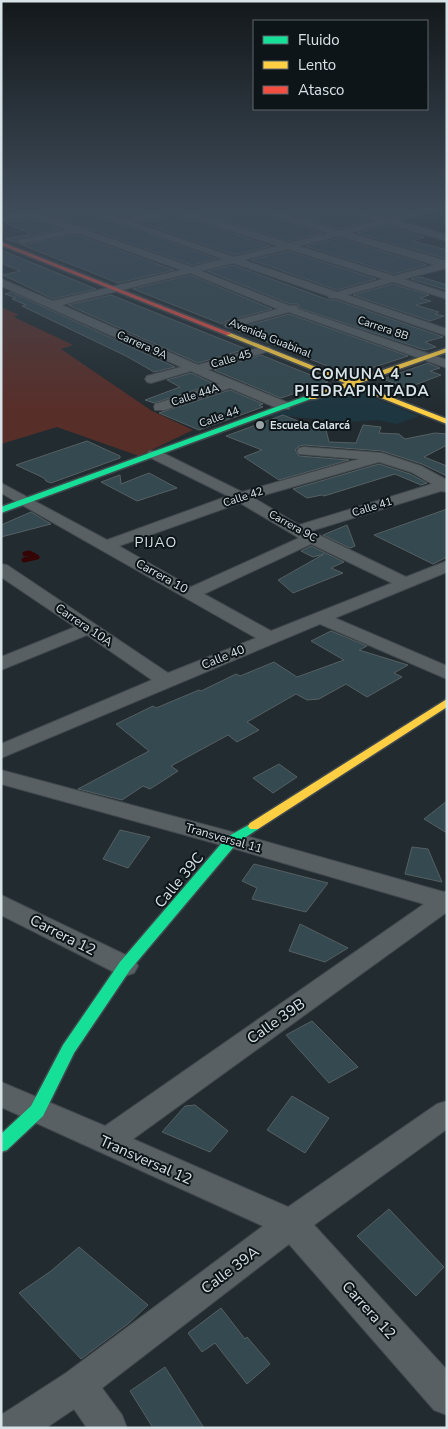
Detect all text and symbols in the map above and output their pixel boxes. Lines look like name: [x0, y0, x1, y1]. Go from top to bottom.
legend: [253, 20, 428, 110]
text: Fluido: [298, 30, 340, 50]
text: Lento: [298, 55, 336, 75]
text: Atasco: [298, 80, 344, 100]
street label: Carrera 8B: [355, 312, 411, 344]
street label: Avenida Guabinal: [227, 315, 314, 362]
street label: Carrera 9A: [114, 327, 170, 363]
street label: Calle 45: [209, 346, 253, 372]
district label: COMUNA 4 - PIEDRAPINTADA: [294, 364, 430, 401]
street label: Calle 44A: [169, 380, 221, 410]
street label: Calle 44: [197, 403, 241, 431]
place label: Escuela Calarcá: [270, 418, 350, 433]
marker: Escuela Calarcá: [254, 419, 266, 431]
street label: Calle 42: [221, 483, 265, 511]
street label: Calle 41: [350, 494, 394, 520]
street label: Carrera 9C: [266, 507, 320, 545]
district label: PIJAO: [135, 533, 177, 552]
street label: Carrera 10: [133, 555, 191, 597]
street label: Carrera 10A: [52, 600, 116, 650]
street label: Calle 40: [199, 641, 247, 673]
street label: Transversal 11: [184, 819, 264, 857]
street label: Calle 39C: [150, 848, 208, 912]
street label: Carrera 12: [27, 910, 99, 960]
street label: Calle 39B: [243, 994, 309, 1048]
street label: Transversal 12: [97, 1131, 195, 1189]
street label: Calle 39A: [197, 1242, 263, 1298]
street label: Carrera 12: [338, 1277, 400, 1343]

